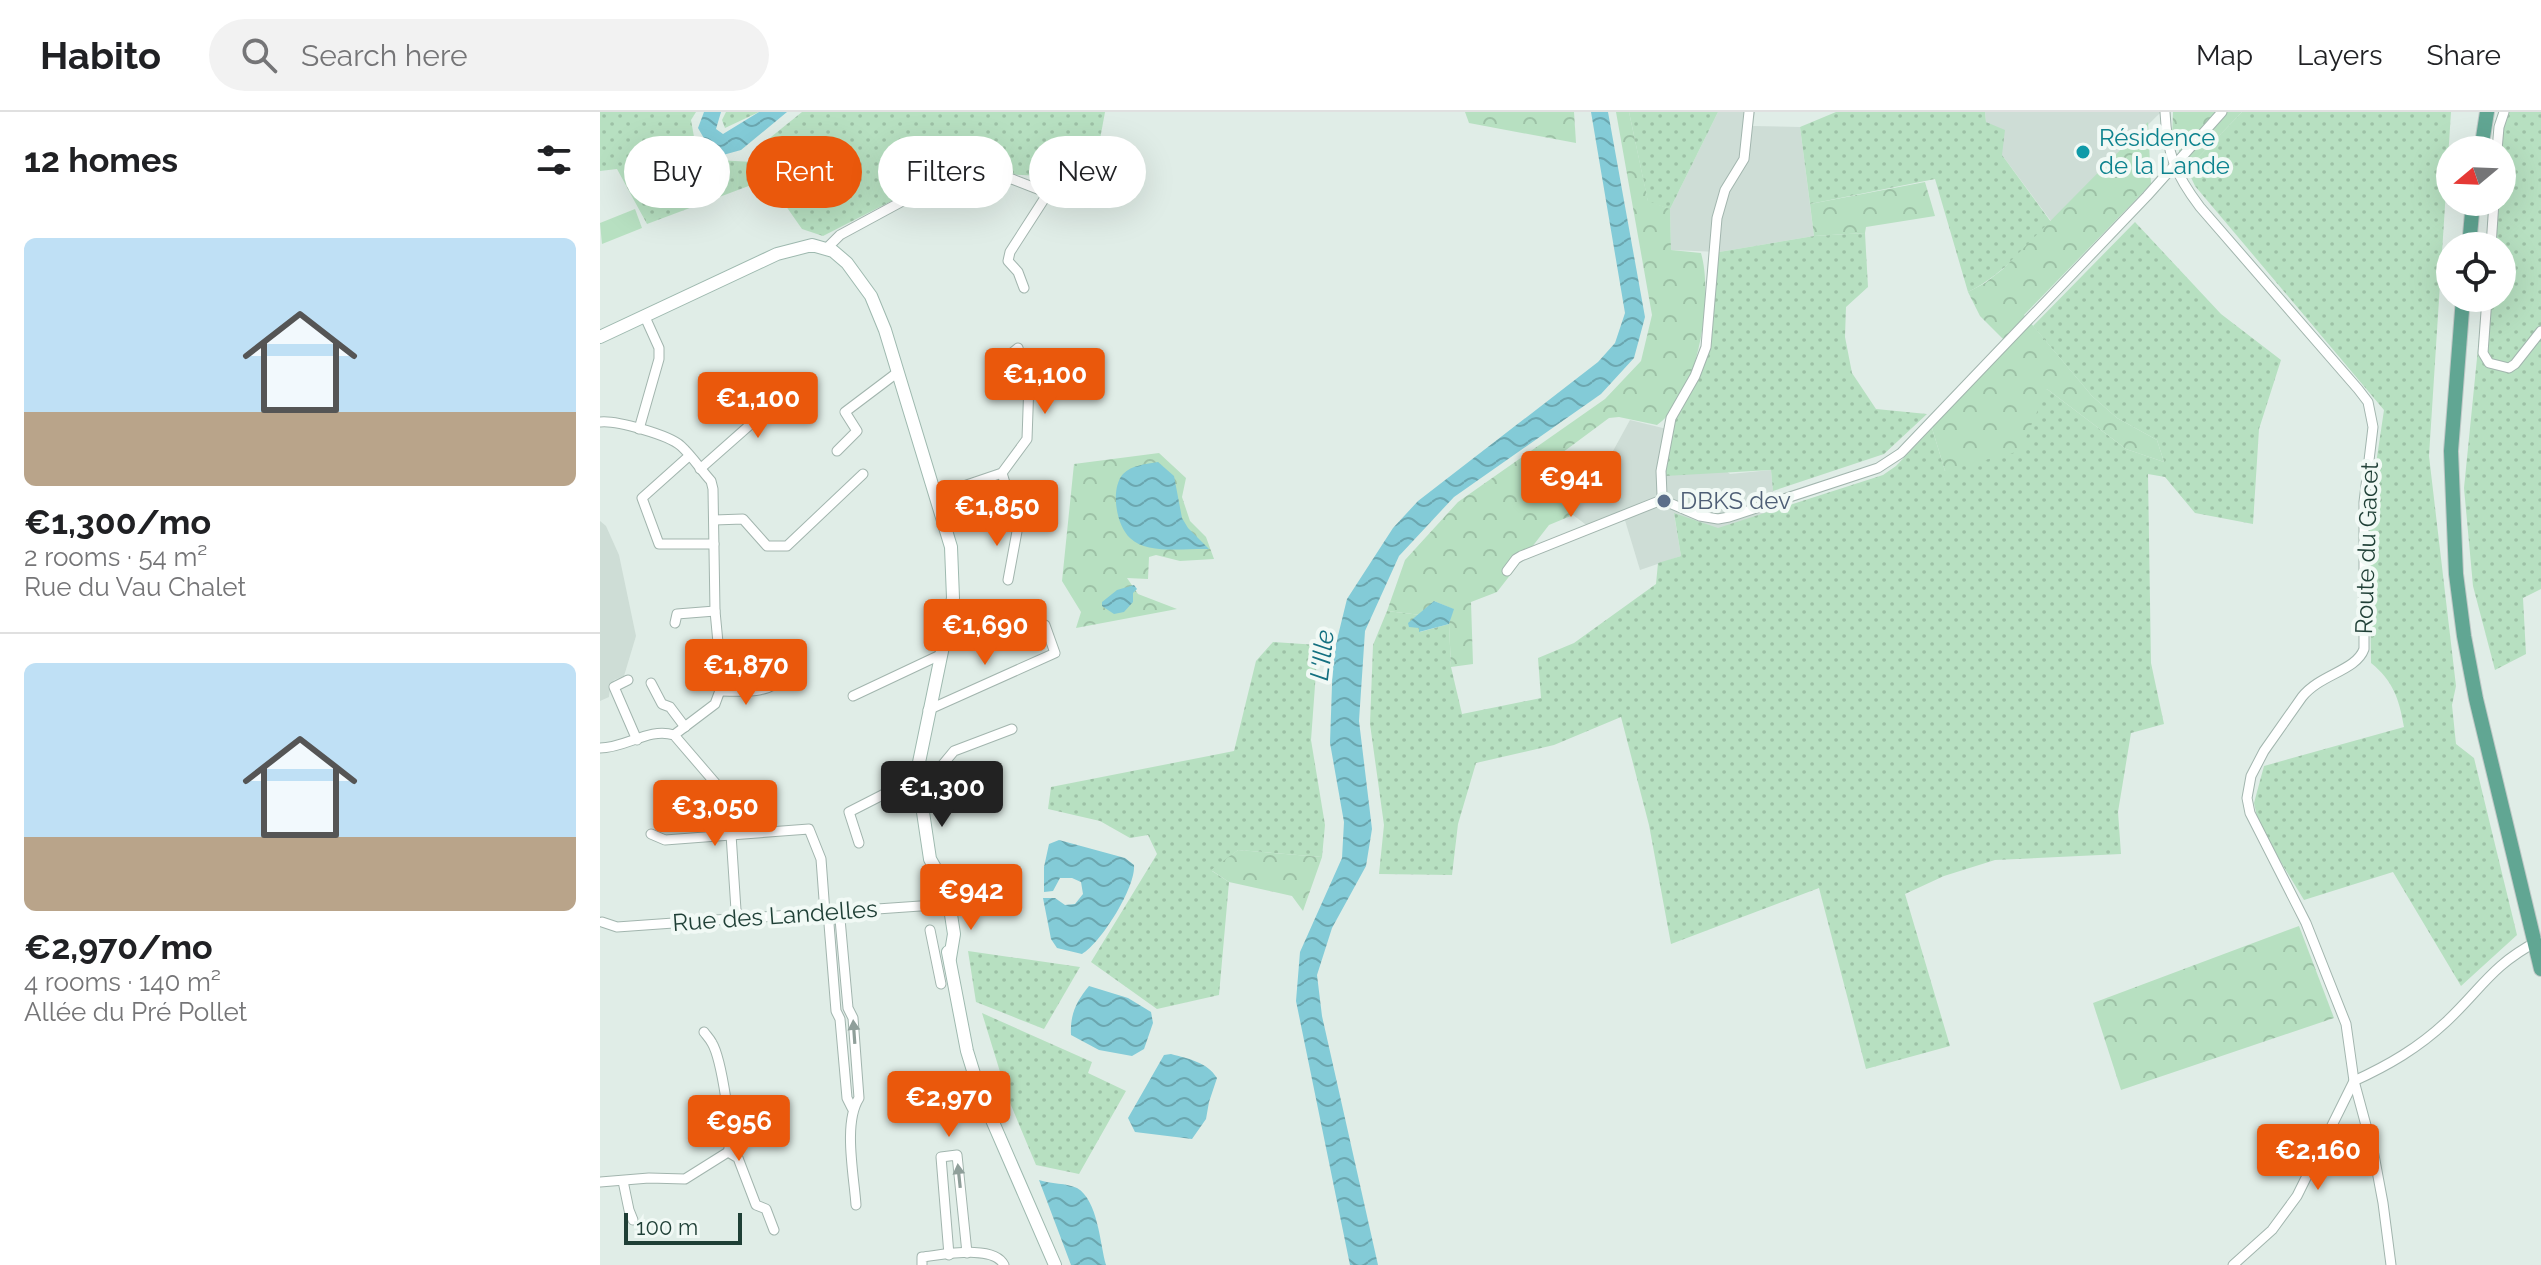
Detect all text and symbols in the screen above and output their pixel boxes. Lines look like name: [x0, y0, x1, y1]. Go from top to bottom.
search box: [209, 19, 769, 91]
text: Habito: [40, 33, 161, 78]
icon: search: [237, 33, 281, 77]
text: Search here: [301, 38, 468, 73]
text: Map: [2196, 39, 2253, 72]
text: Layers: [2297, 39, 2383, 72]
text: Share: [2427, 39, 2501, 72]
place label: Résidence de la Lande: [2099, 123, 2230, 180]
chip: Buy: [624, 136, 730, 208]
chip: Rent: [746, 136, 862, 208]
chip: Filters: [878, 136, 1013, 208]
chip: New: [1029, 136, 1146, 208]
north arrow: [2436, 136, 2516, 216]
map controls: [2436, 136, 2516, 312]
icon: filters: [532, 138, 576, 182]
text: 12 homes: [24, 140, 178, 180]
marker: Résidence de la Lande: [2074, 143, 2092, 161]
button: locate: [2436, 232, 2516, 312]
icon: home: [228, 290, 372, 434]
pin: €1,100: [980, 348, 1110, 416]
text: €1,100: [1003, 359, 1087, 389]
pin: €1,100: [693, 372, 823, 440]
text: €1,100: [716, 383, 800, 413]
pin: €941: [1524, 451, 1618, 519]
street label: Route du Gacet: [2349, 461, 2384, 635]
text: €941: [1539, 462, 1603, 492]
pin: €1,850: [932, 480, 1062, 548]
place label: DBKS dev: [1680, 486, 1791, 515]
text: €1,850: [954, 491, 1040, 521]
marker: DBKS dev: [1655, 492, 1673, 510]
text: €1,300/mo: [24, 502, 211, 542]
text: 2 rooms · 54 m²: [24, 542, 207, 572]
text: Rue du Vau Chalet: [24, 572, 246, 602]
pin: €1,690: [920, 599, 1050, 667]
text: €1,690: [942, 610, 1028, 640]
water label: L'Ille: [1304, 628, 1340, 682]
pin: €1,870: [681, 639, 811, 707]
text: €1,870: [703, 650, 789, 680]
icon: home: [228, 715, 372, 859]
pin: €1,300: [877, 761, 1007, 829]
text: €1,300: [899, 772, 985, 802]
pin: €3,050: [650, 780, 780, 848]
text: €3,050: [671, 791, 759, 821]
pin: €942: [924, 864, 1018, 932]
text: €942: [938, 875, 1004, 905]
street label: Rue des Landelles: [671, 894, 878, 937]
text: €2,970/mo: [24, 927, 213, 967]
text: 4 rooms · 140 m²: [24, 967, 221, 997]
text: Allée du Pré Pollet: [24, 997, 247, 1027]
one-way arrow: [847, 1019, 860, 1044]
pin: €2,970: [884, 1071, 1014, 1139]
text: €2,970: [905, 1082, 993, 1112]
pin: €956: [692, 1095, 786, 1163]
text: €956: [706, 1106, 772, 1136]
pin: €2,160: [2253, 1124, 2383, 1192]
text: €2,160: [2275, 1135, 2361, 1165]
one-way arrow: [953, 1163, 966, 1188]
scale bar: [624, 1209, 742, 1245]
text: 100 m: [636, 1214, 698, 1240]

